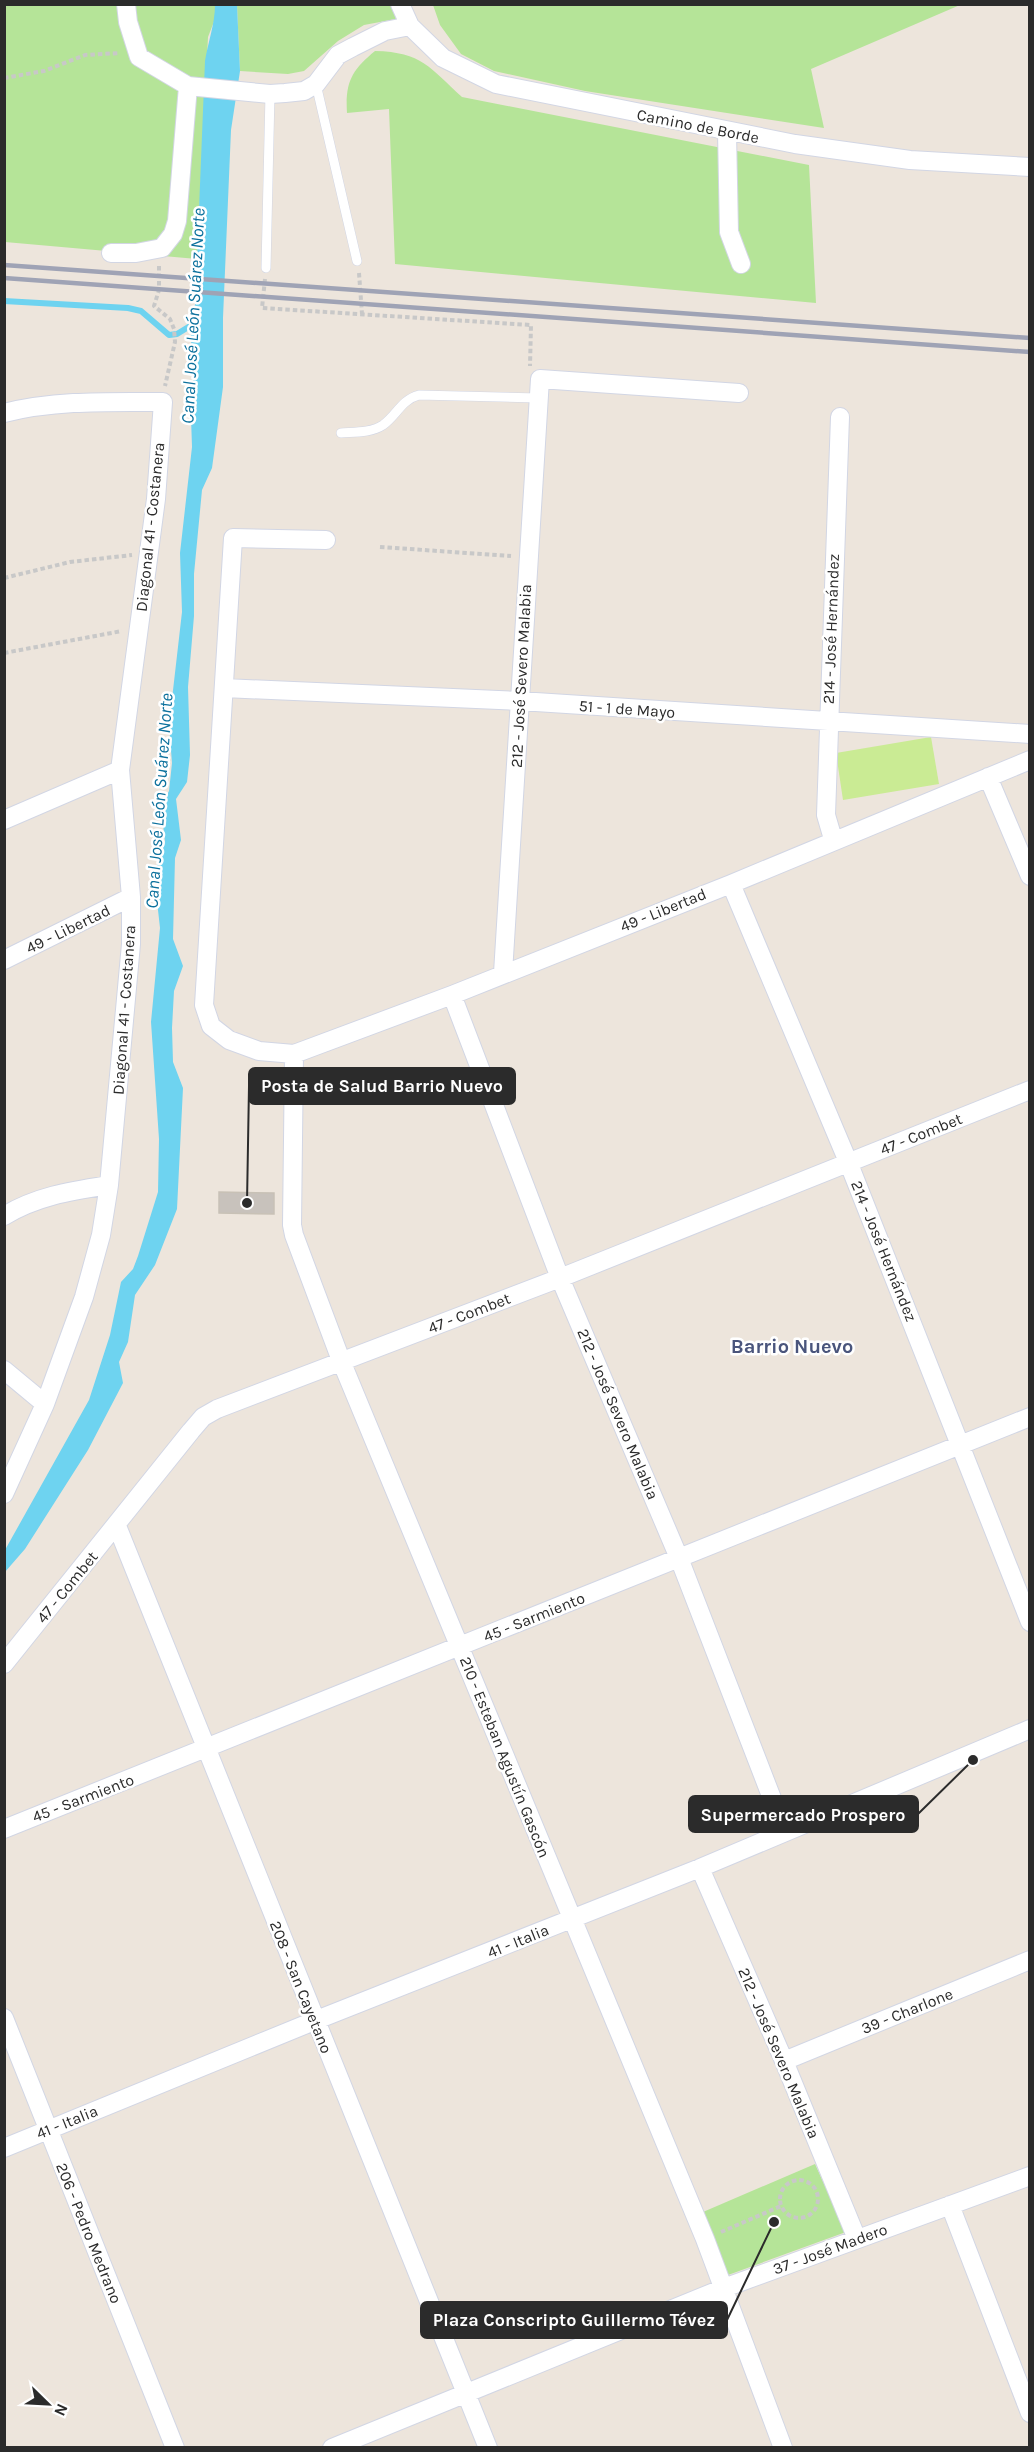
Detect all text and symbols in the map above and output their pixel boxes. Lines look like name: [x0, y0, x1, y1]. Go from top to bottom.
street label: Camino de Borde: [635, 105, 761, 147]
water label: Canal José León Suárez Norte: [176, 208, 210, 424]
street label: Diagonal 41 - Costanera: [132, 441, 168, 613]
street label: 214 - José Hernández: [819, 554, 843, 704]
street label: 212 - José Severo Malabia: [507, 584, 535, 768]
water label: Canal José León Suárez Norte: [140, 693, 178, 909]
street label: 51 - 1 de Mayo: [578, 696, 676, 722]
street label: 49 - Libertad: [617, 884, 709, 936]
street label: 49 - Libertad: [23, 900, 113, 958]
street label: Diagonal 41 - Costanera: [109, 924, 139, 1096]
callout: Posta de Salud Barrio Nuevo: [249, 1068, 515, 1104]
text: Posta de Salud Barrio Nuevo: [261, 1075, 503, 1097]
street label: 47 - Combet: [877, 1109, 965, 1159]
street label: 214 - José Hernández: [847, 1178, 921, 1324]
street label: 47 - Combet: [425, 1289, 513, 1337]
street label: 212 - José Severo Malabia: [573, 1326, 663, 1502]
district label: Barrio Nuevo: [731, 1335, 853, 1358]
street label: 47 - Combet: [32, 1547, 102, 1627]
street label: 45 - Sarmiento: [480, 1588, 588, 1646]
street label: 210 - Esteban Agustín Gascón: [456, 1654, 554, 1860]
street label: 45 - Sarmiento: [29, 1770, 137, 1826]
callout: Supermercado Prospero: [689, 1796, 918, 1832]
text: Supermercado Prospero: [701, 1804, 905, 1826]
street label: 208 - San Cayetano: [266, 1918, 336, 2056]
street label: 41 - Italia: [484, 1920, 552, 1962]
street label: 212 - José Severo Malabia: [734, 1965, 824, 2141]
street label: 39 - Charlone: [858, 1984, 956, 2038]
street label: 41 - Italia: [33, 2101, 101, 2143]
street label: 206 - Pedro Medrano: [52, 2160, 126, 2306]
street label: 37 - José Madero: [770, 2219, 890, 2279]
callout: Plaza Conscripto Guillermo Tévez: [421, 2302, 727, 2338]
text: Plaza Conscripto Guillermo Tévez: [433, 2309, 715, 2331]
north arrow: [18, 2374, 78, 2434]
text: N: [50, 2401, 72, 2419]

